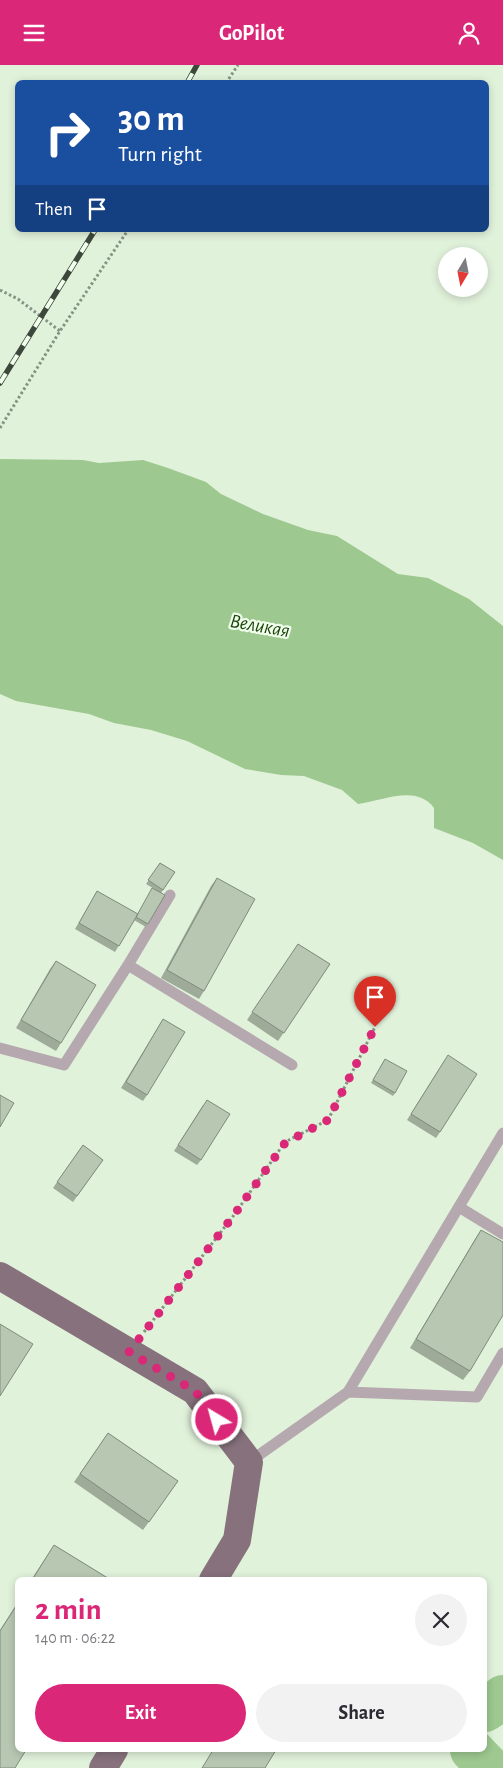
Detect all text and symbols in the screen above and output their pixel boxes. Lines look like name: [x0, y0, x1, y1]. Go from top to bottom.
icon: menu: [20, 19, 48, 47]
icon: person: [455, 19, 483, 47]
text: GoPilot: [219, 22, 284, 44]
icon: right: [35, 100, 100, 165]
text: 30 m: [118, 102, 185, 137]
text: Turn right: [118, 143, 202, 165]
icon: arrive: [83, 195, 111, 223]
text: Then: [35, 200, 73, 219]
north arrow: [438, 247, 488, 297]
map controls: [438, 247, 488, 297]
water label: Великая: [228, 611, 291, 641]
pin: [354, 976, 396, 1027]
icon: arrive: [361, 983, 389, 1011]
position arrow: [190, 1393, 242, 1445]
button: close: [415, 1594, 467, 1646]
text: 2 min: [35, 1595, 102, 1625]
text: 140 m · 06:22: [35, 1630, 115, 1646]
button: Exit: [35, 1684, 246, 1742]
button: Share: [256, 1684, 467, 1742]

